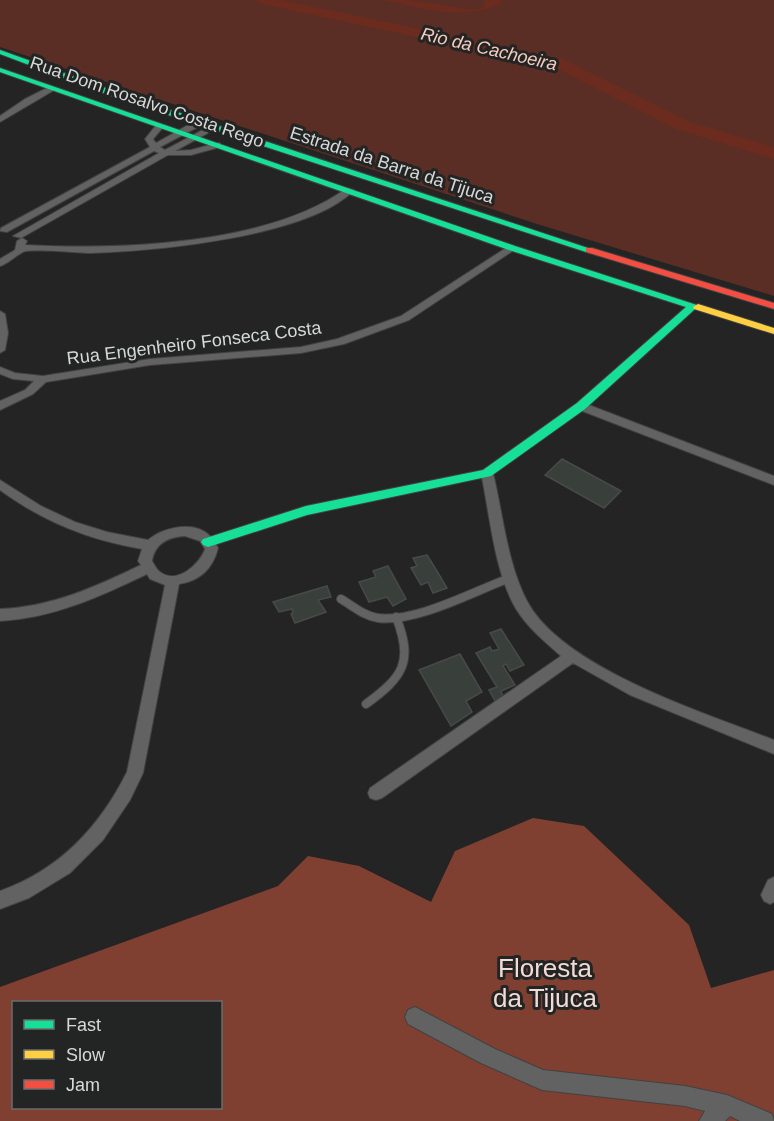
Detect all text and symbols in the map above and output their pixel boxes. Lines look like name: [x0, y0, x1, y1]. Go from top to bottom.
water label: Rio da Cachoeira: [419, 24, 559, 74]
street label: Rua Dom Rosalvo Costa Rego: [27, 52, 267, 152]
street label: Estrada da Barra da Tijuca: [288, 123, 497, 208]
street label: Rua Engenheiro Fonseca Costa: [66, 317, 323, 369]
park label: Floresta da Tijuca: [493, 953, 598, 1013]
legend: [12, 1001, 222, 1109]
text: Fast: [66, 1015, 101, 1035]
text: Slow: [66, 1045, 106, 1065]
text: Jam: [66, 1075, 100, 1095]

